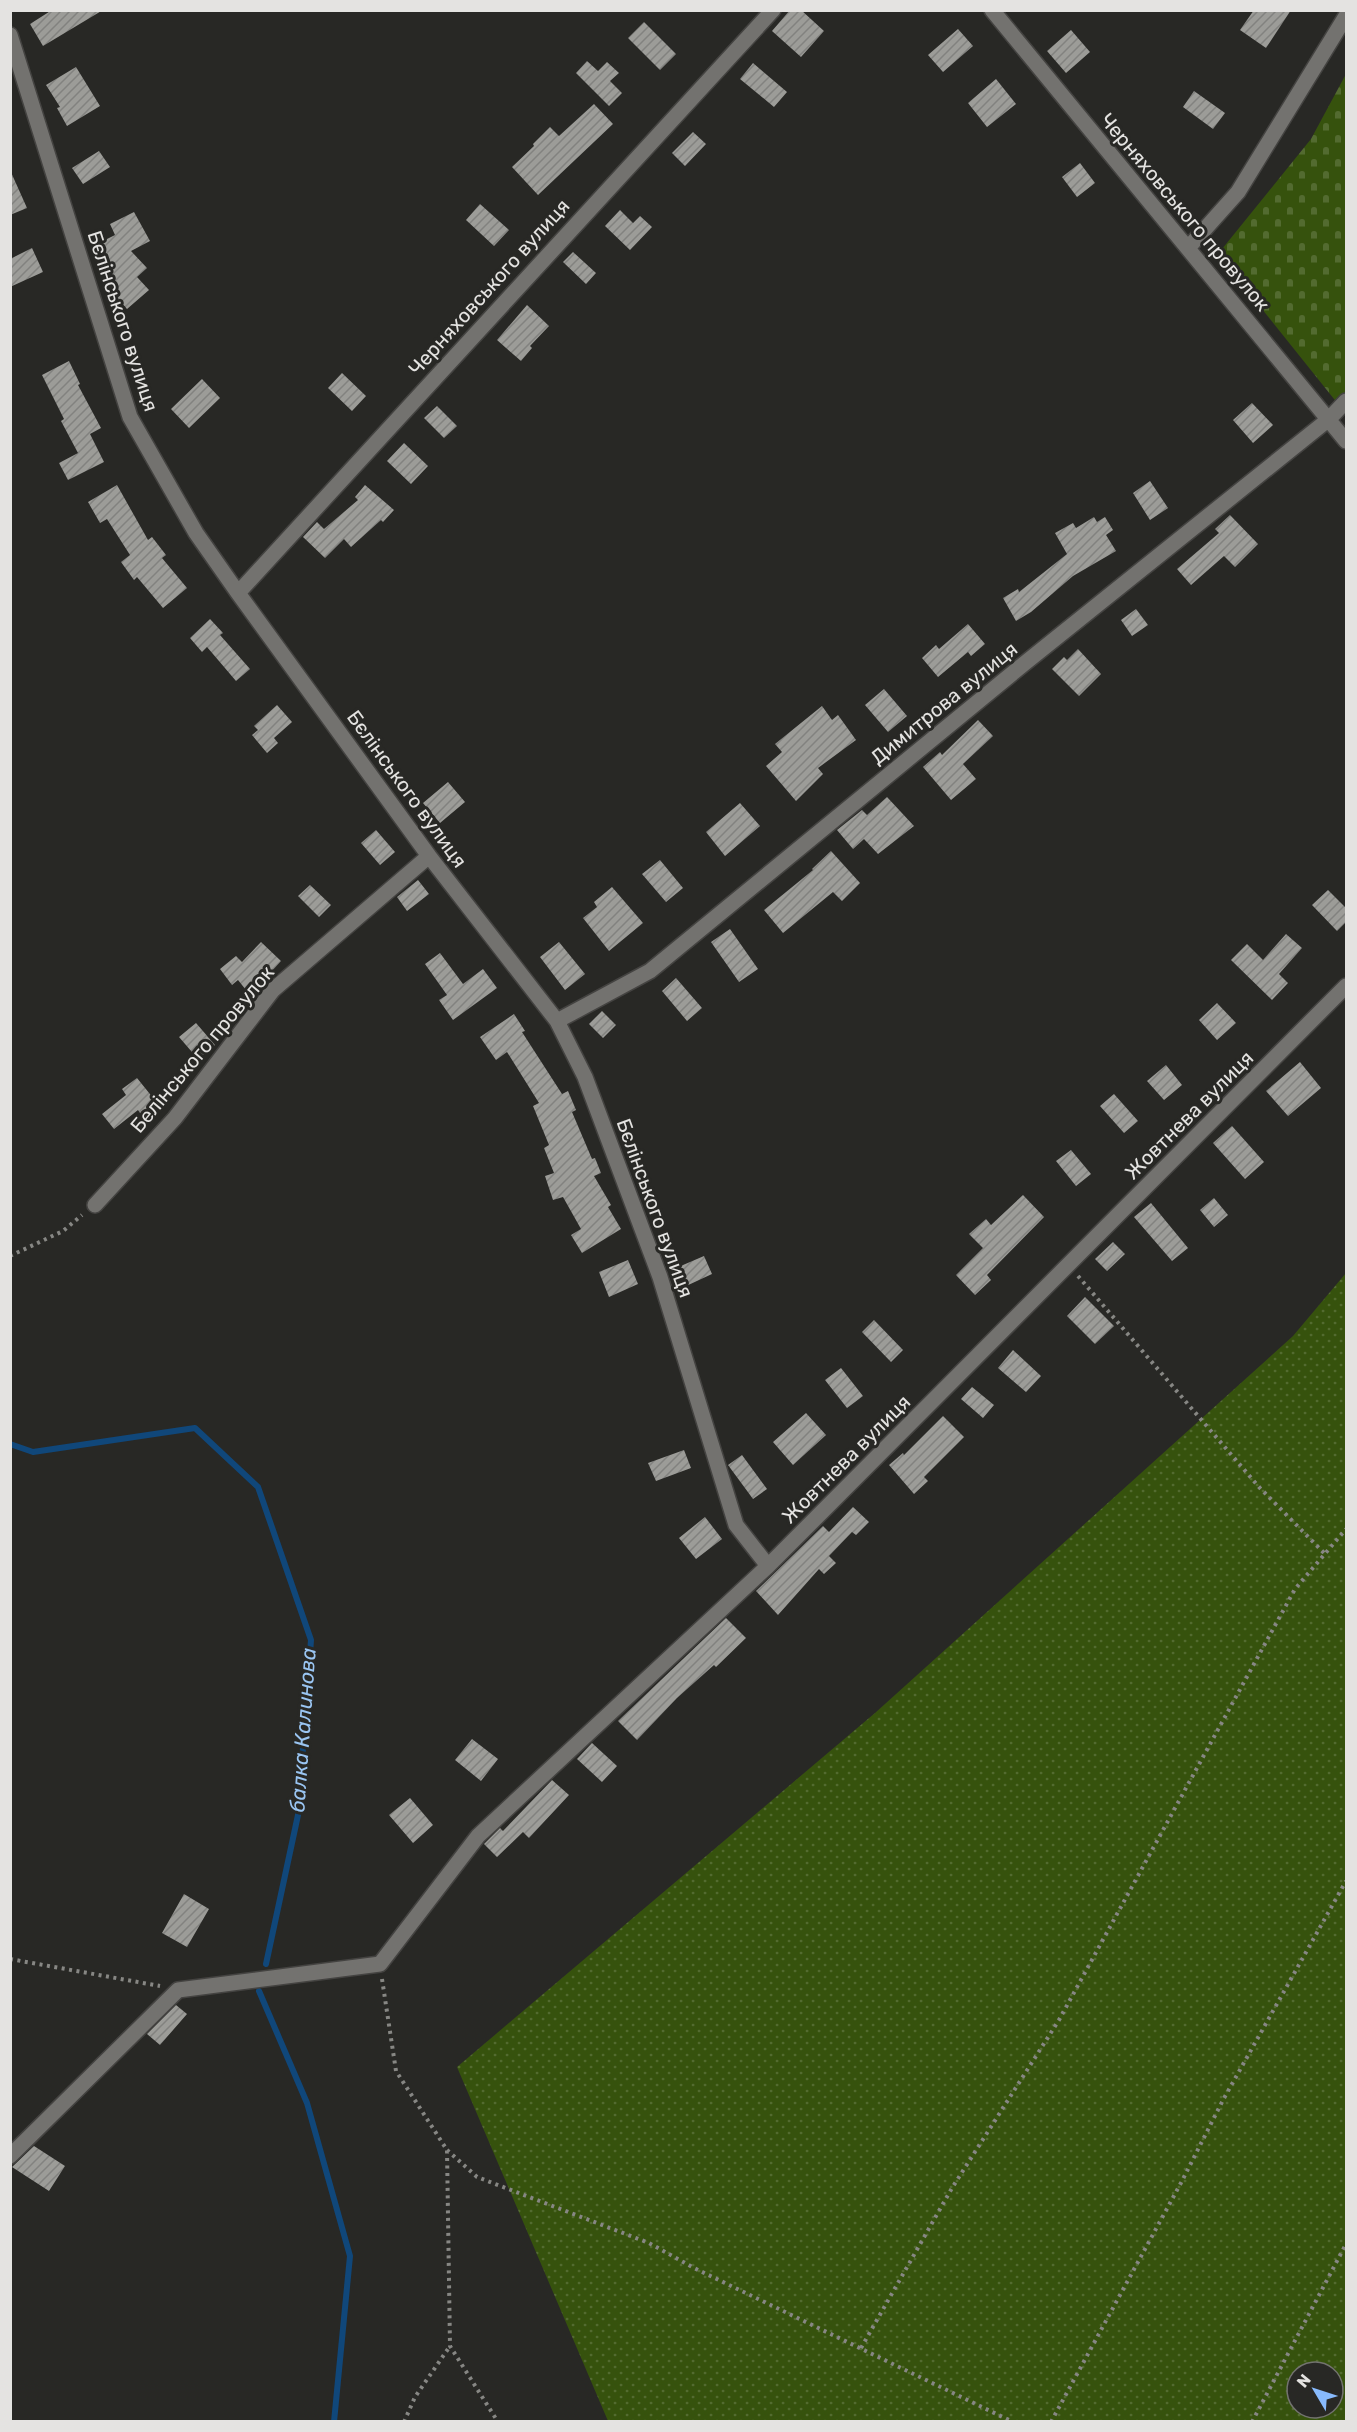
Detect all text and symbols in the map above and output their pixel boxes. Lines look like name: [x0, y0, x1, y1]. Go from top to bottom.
street label: Черняховського провулок: [1095, 108, 1275, 316]
street label: Черняховського вулиця: [403, 194, 575, 380]
street label: Бєлінського вулиця: [82, 228, 164, 414]
street label: Димитрова вулиця: [866, 637, 1022, 769]
street label: Бєлінського вулиця: [342, 706, 472, 872]
street label: Белінського провулок: [125, 960, 279, 1137]
street label: Жовтнева вулиця: [1120, 1046, 1258, 1184]
street label: Бєлінського вулиця: [611, 1115, 699, 1301]
street label: Жовтнева вулиця: [777, 1390, 915, 1528]
water label: балка Калинова: [284, 1647, 321, 1813]
north arrow: [1285, 2360, 1345, 2420]
text: N: [1293, 2370, 1315, 2391]

